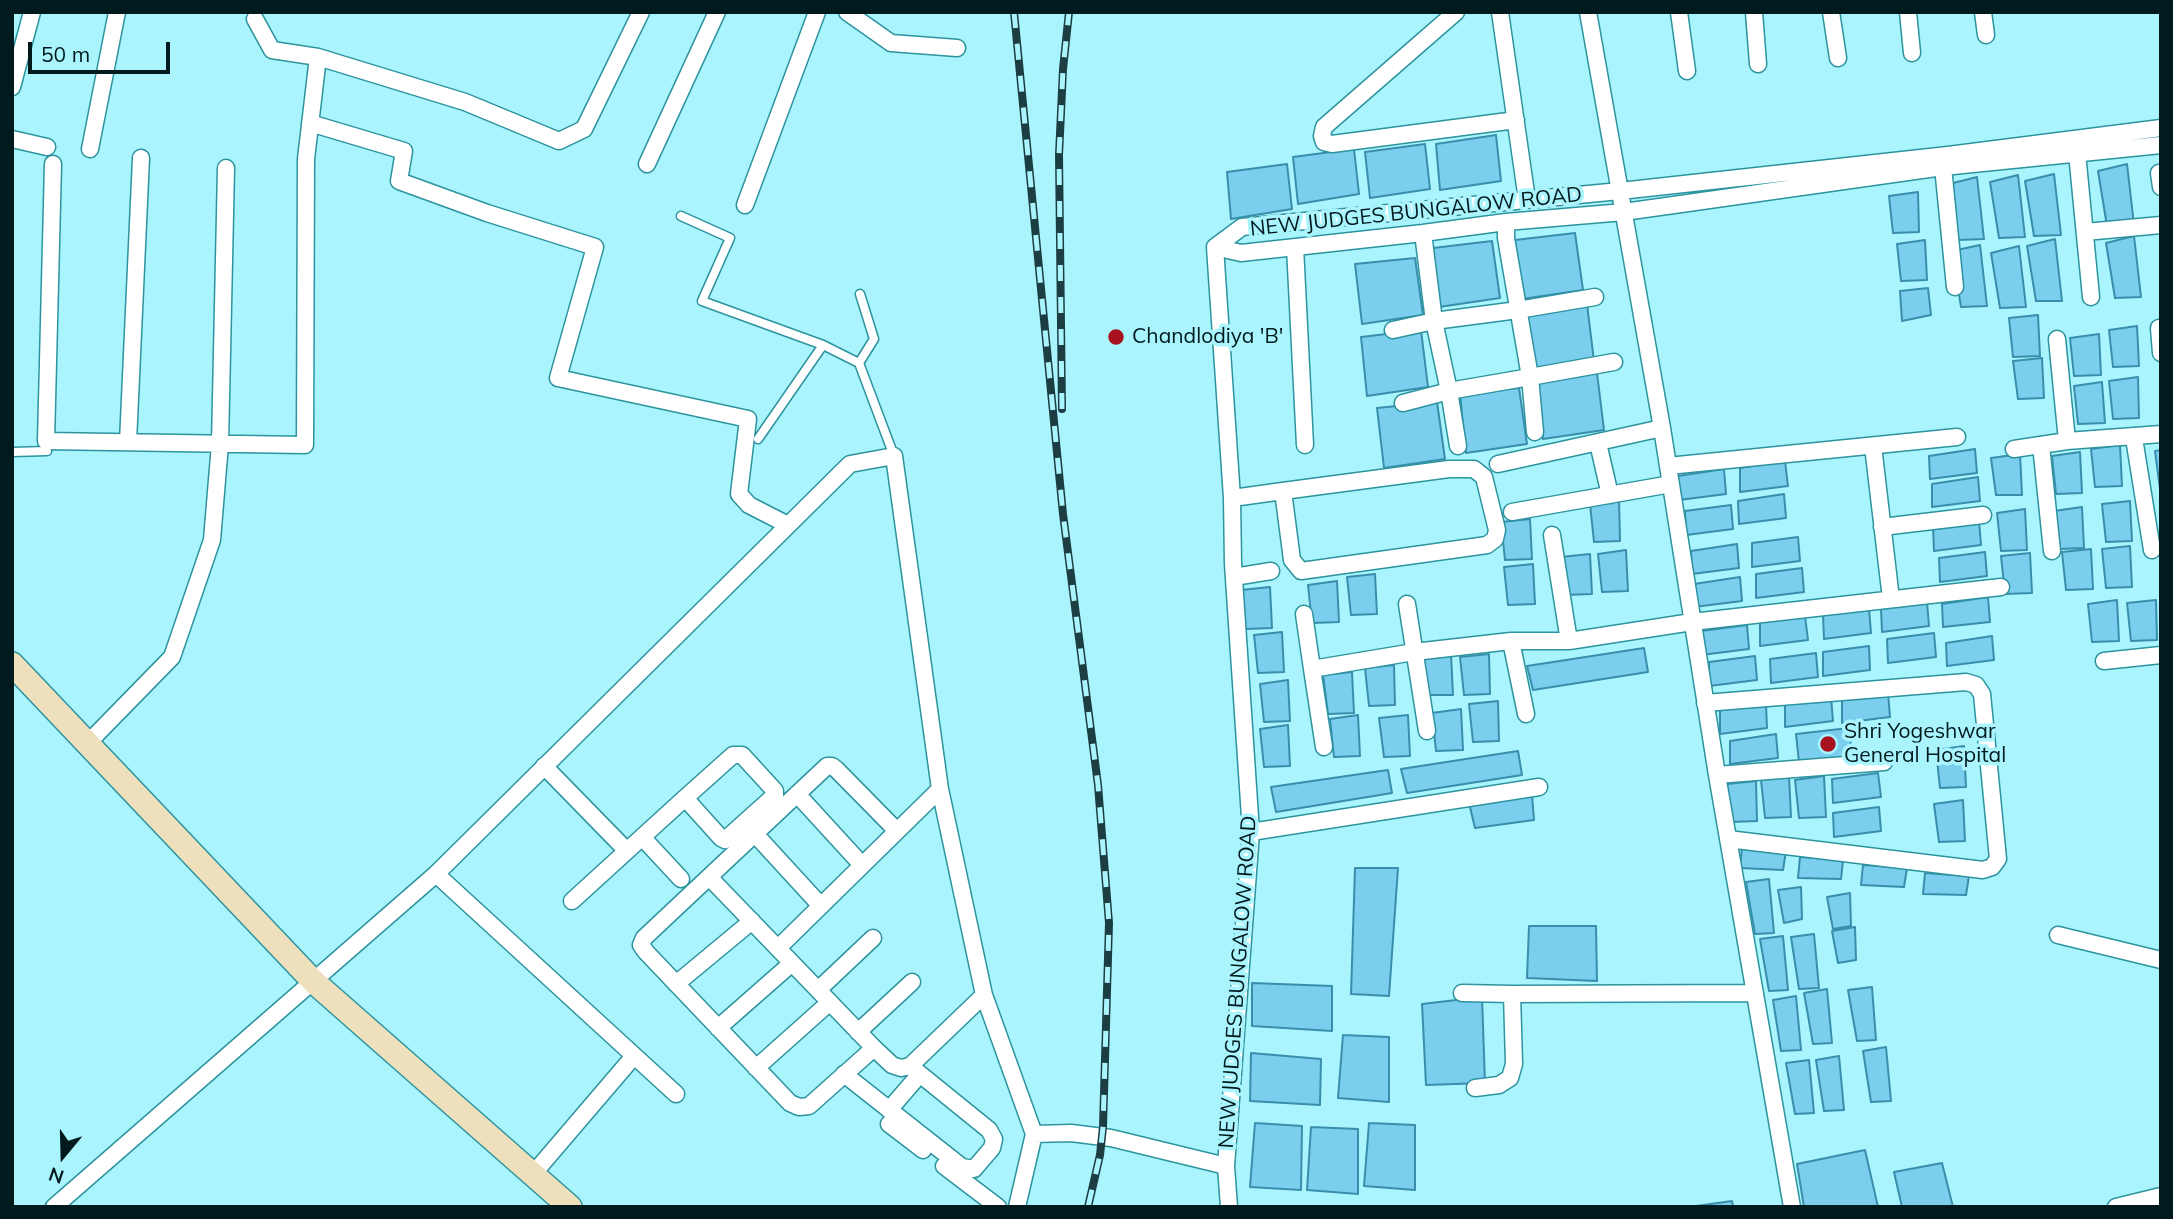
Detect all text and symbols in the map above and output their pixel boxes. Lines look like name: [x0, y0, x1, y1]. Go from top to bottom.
scale bar: [32, 28, 173, 72]
text: 50 m: [41, 41, 90, 67]
street label: NEW JUDGES BUNGALOW ROAD: [1249, 182, 1583, 242]
place label: Chandlodiya 'B': [1132, 324, 1283, 350]
marker: Chandlodiya 'B': [1106, 327, 1126, 347]
place label: Shri Yogeshwar General Hospital: [1844, 719, 2006, 769]
marker: Shri Yogeshwar General Hospital: [1818, 734, 1838, 754]
street label: NEW JUDGES BUNGALOW ROAD: [1214, 815, 1262, 1149]
north arrow: [28, 1121, 98, 1191]
text: N: [45, 1162, 67, 1190]

